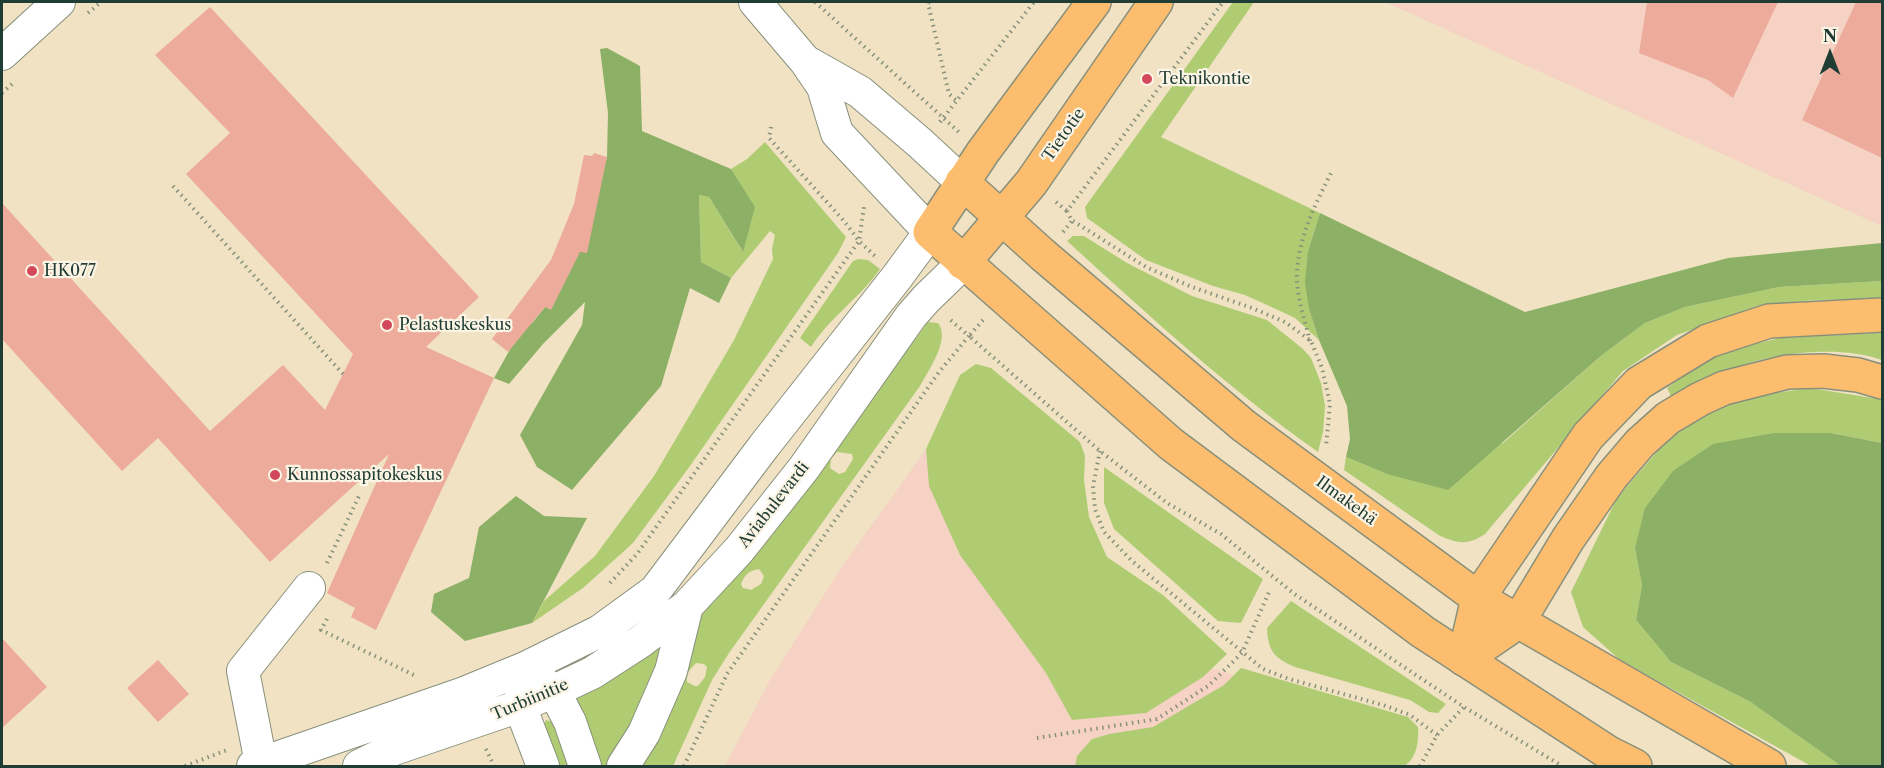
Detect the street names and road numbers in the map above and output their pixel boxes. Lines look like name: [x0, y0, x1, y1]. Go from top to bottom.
street label: Tietotie: [1039, 105, 1089, 165]
street label: Aviabulevardi: [735, 458, 813, 552]
street label: Ilmakehä: [1312, 473, 1380, 529]
street label: Turbiinitie: [489, 675, 571, 725]

